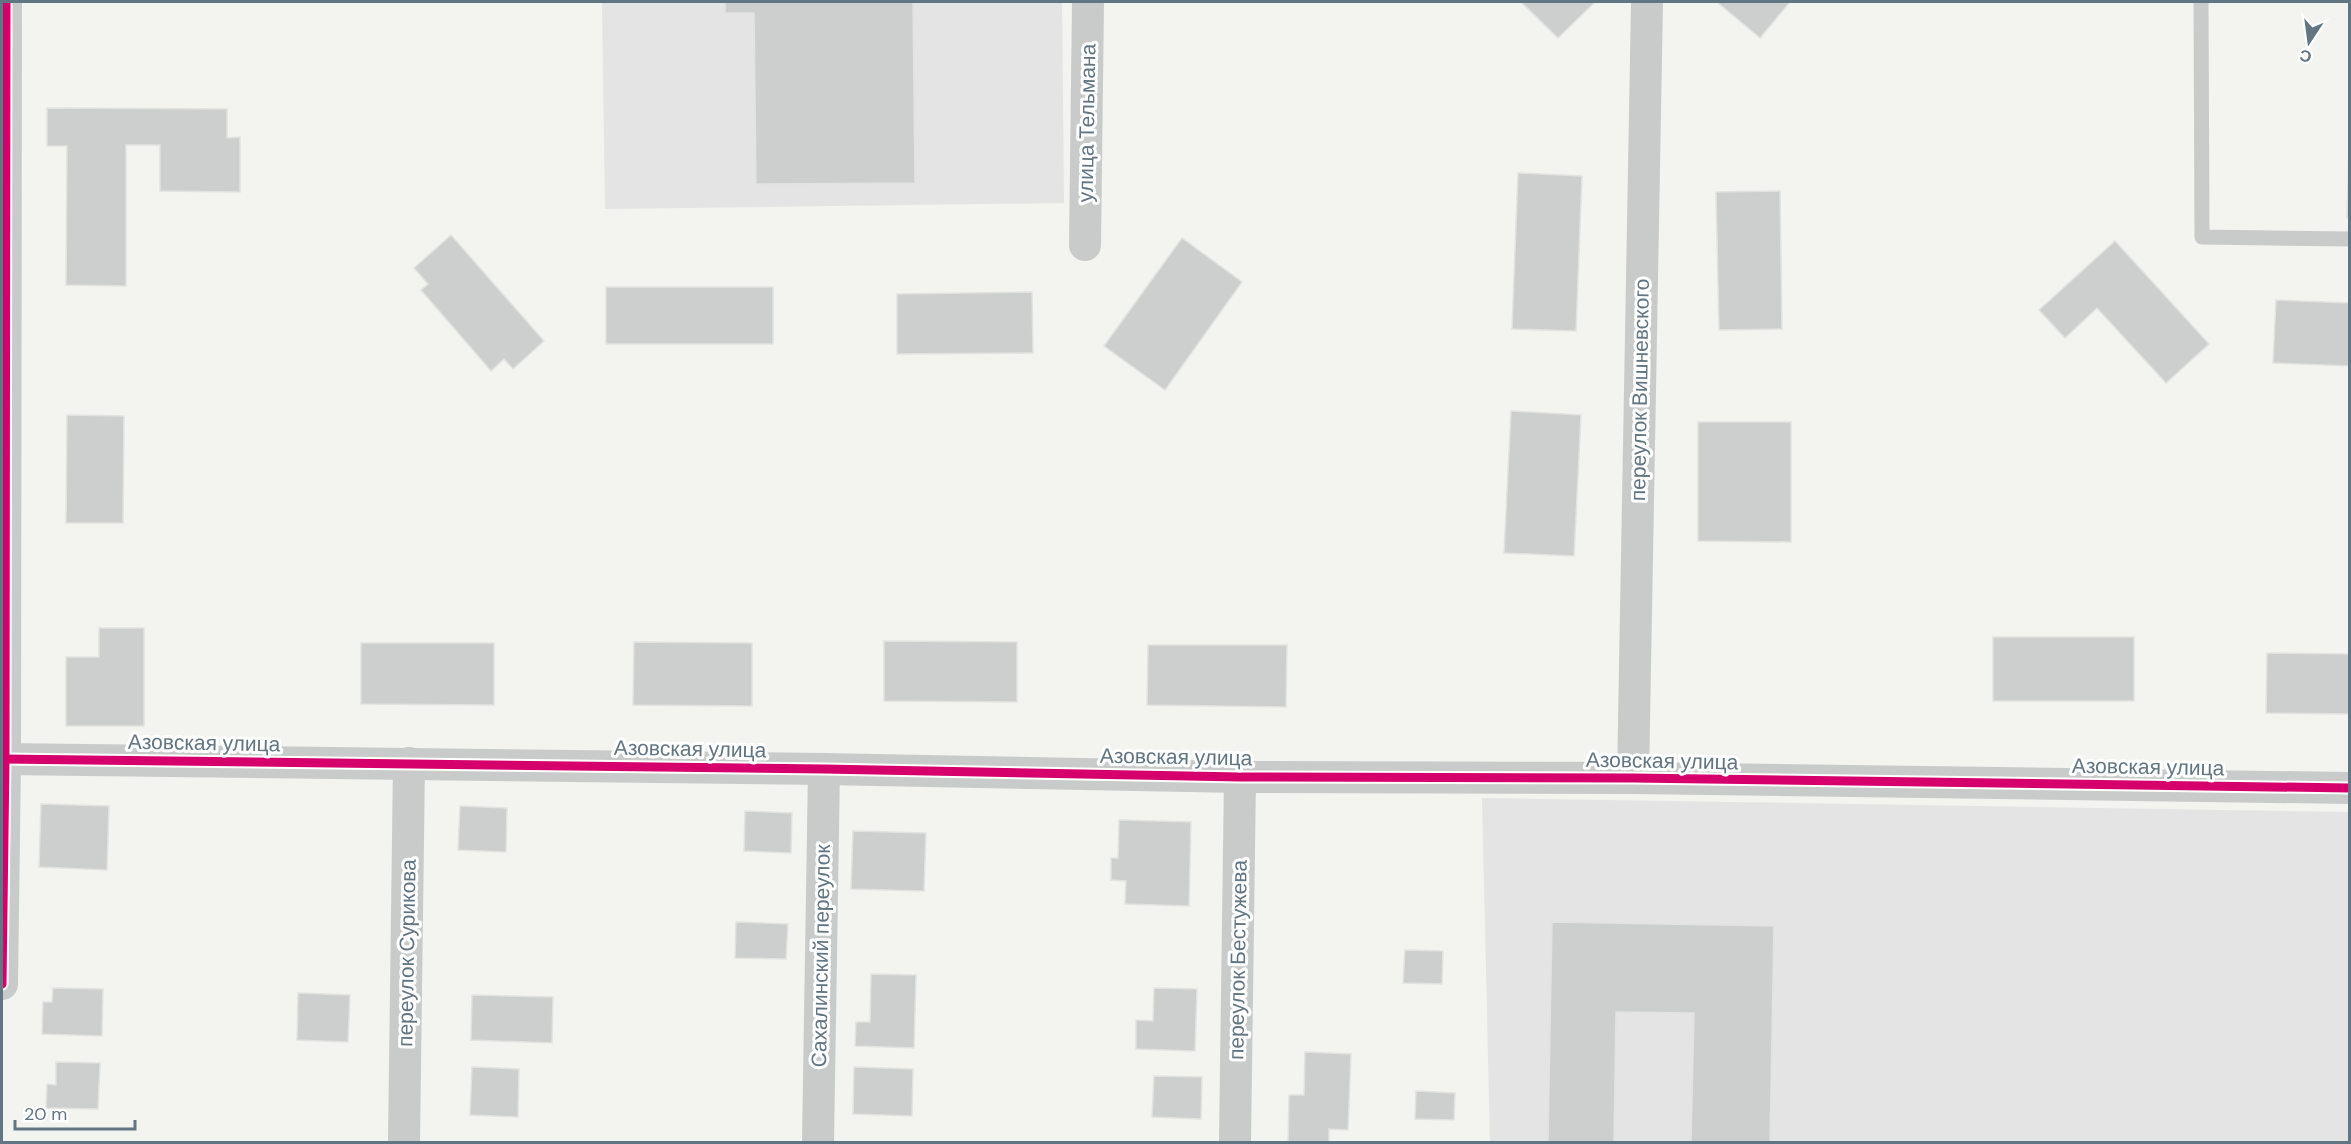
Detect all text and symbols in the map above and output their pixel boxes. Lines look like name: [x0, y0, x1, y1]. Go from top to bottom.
north arrow: [2279, 12, 2339, 72]
street label: улица Тельмана: [1072, 43, 1102, 203]
text: С: [2297, 44, 2314, 68]
street label: переулок Вишневского: [1624, 279, 1656, 501]
street label: Азовская улица: [128, 728, 281, 758]
street label: Азовская улица: [614, 734, 767, 764]
street label: Азовская улица: [1100, 742, 1253, 772]
street label: Азовская улица: [1586, 746, 1739, 776]
street label: Азовская улица: [2072, 752, 2225, 782]
street label: Сахалинский переулок: [805, 844, 837, 1068]
street label: переулок Сурикова: [391, 859, 423, 1047]
street label: переулок Бестужева: [1222, 859, 1254, 1060]
scale bar: [15, 1093, 135, 1131]
text: 20 m: [24, 1102, 67, 1126]

